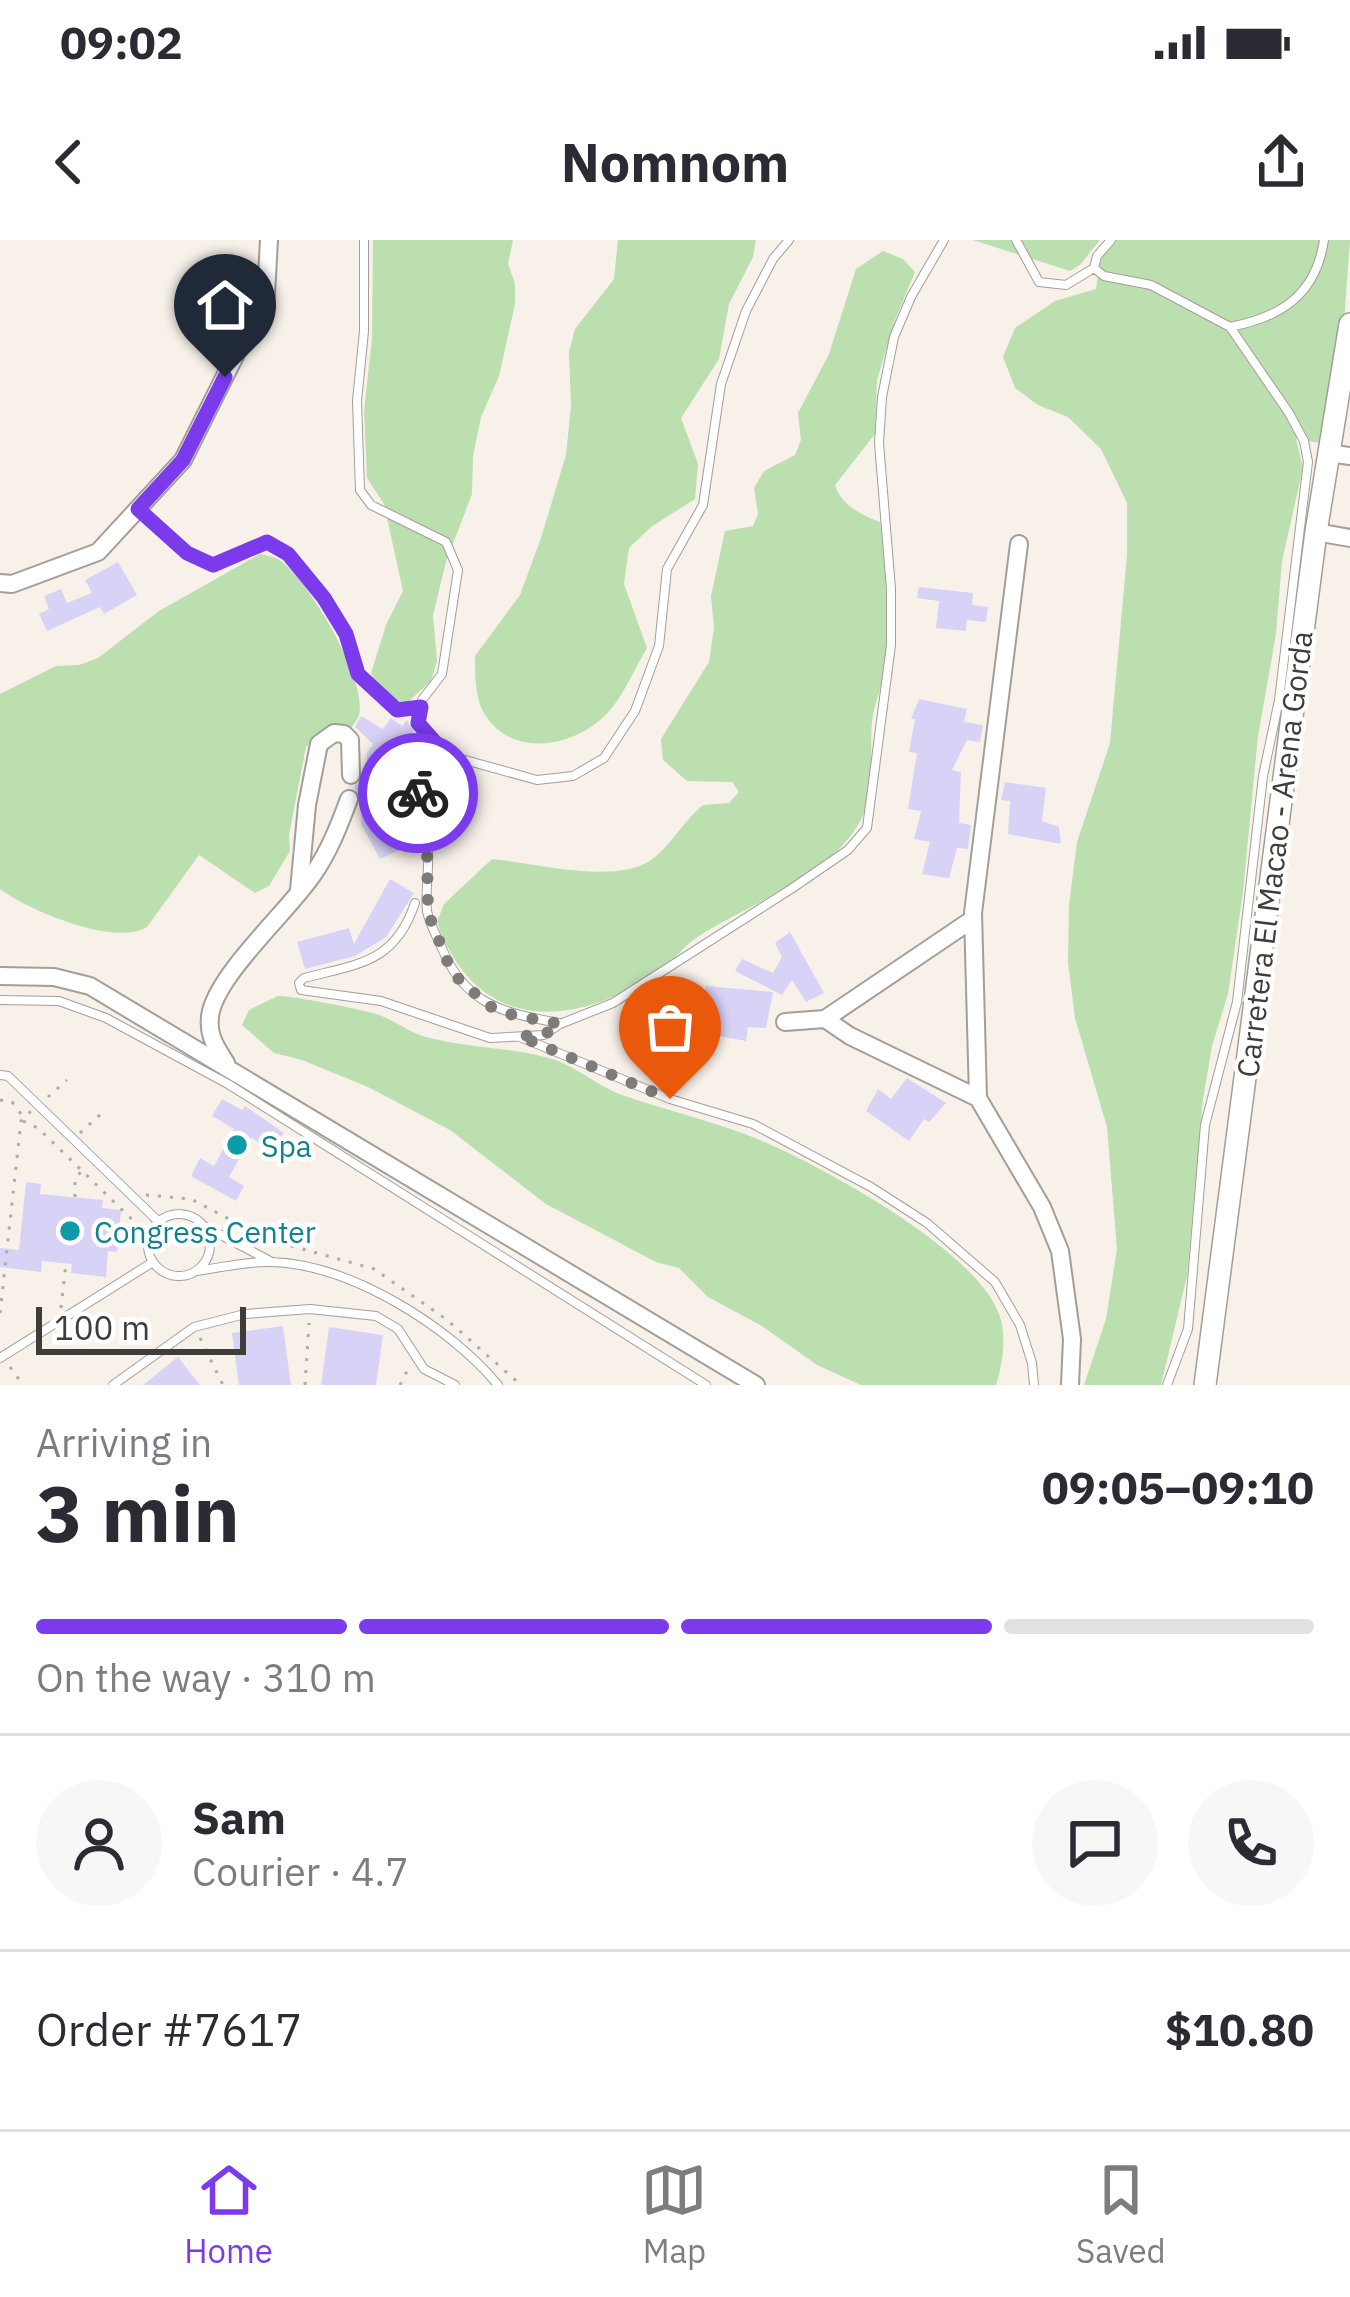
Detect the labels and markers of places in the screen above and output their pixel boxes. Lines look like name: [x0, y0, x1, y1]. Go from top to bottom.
pin: [174, 254, 276, 377]
pin: [619, 976, 721, 1099]
place label: Spa: [261, 1126, 312, 1165]
marker: Spa: [224, 1132, 250, 1158]
place label: Congress Center: [94, 1212, 316, 1251]
marker: Congress Center: [57, 1218, 83, 1244]

